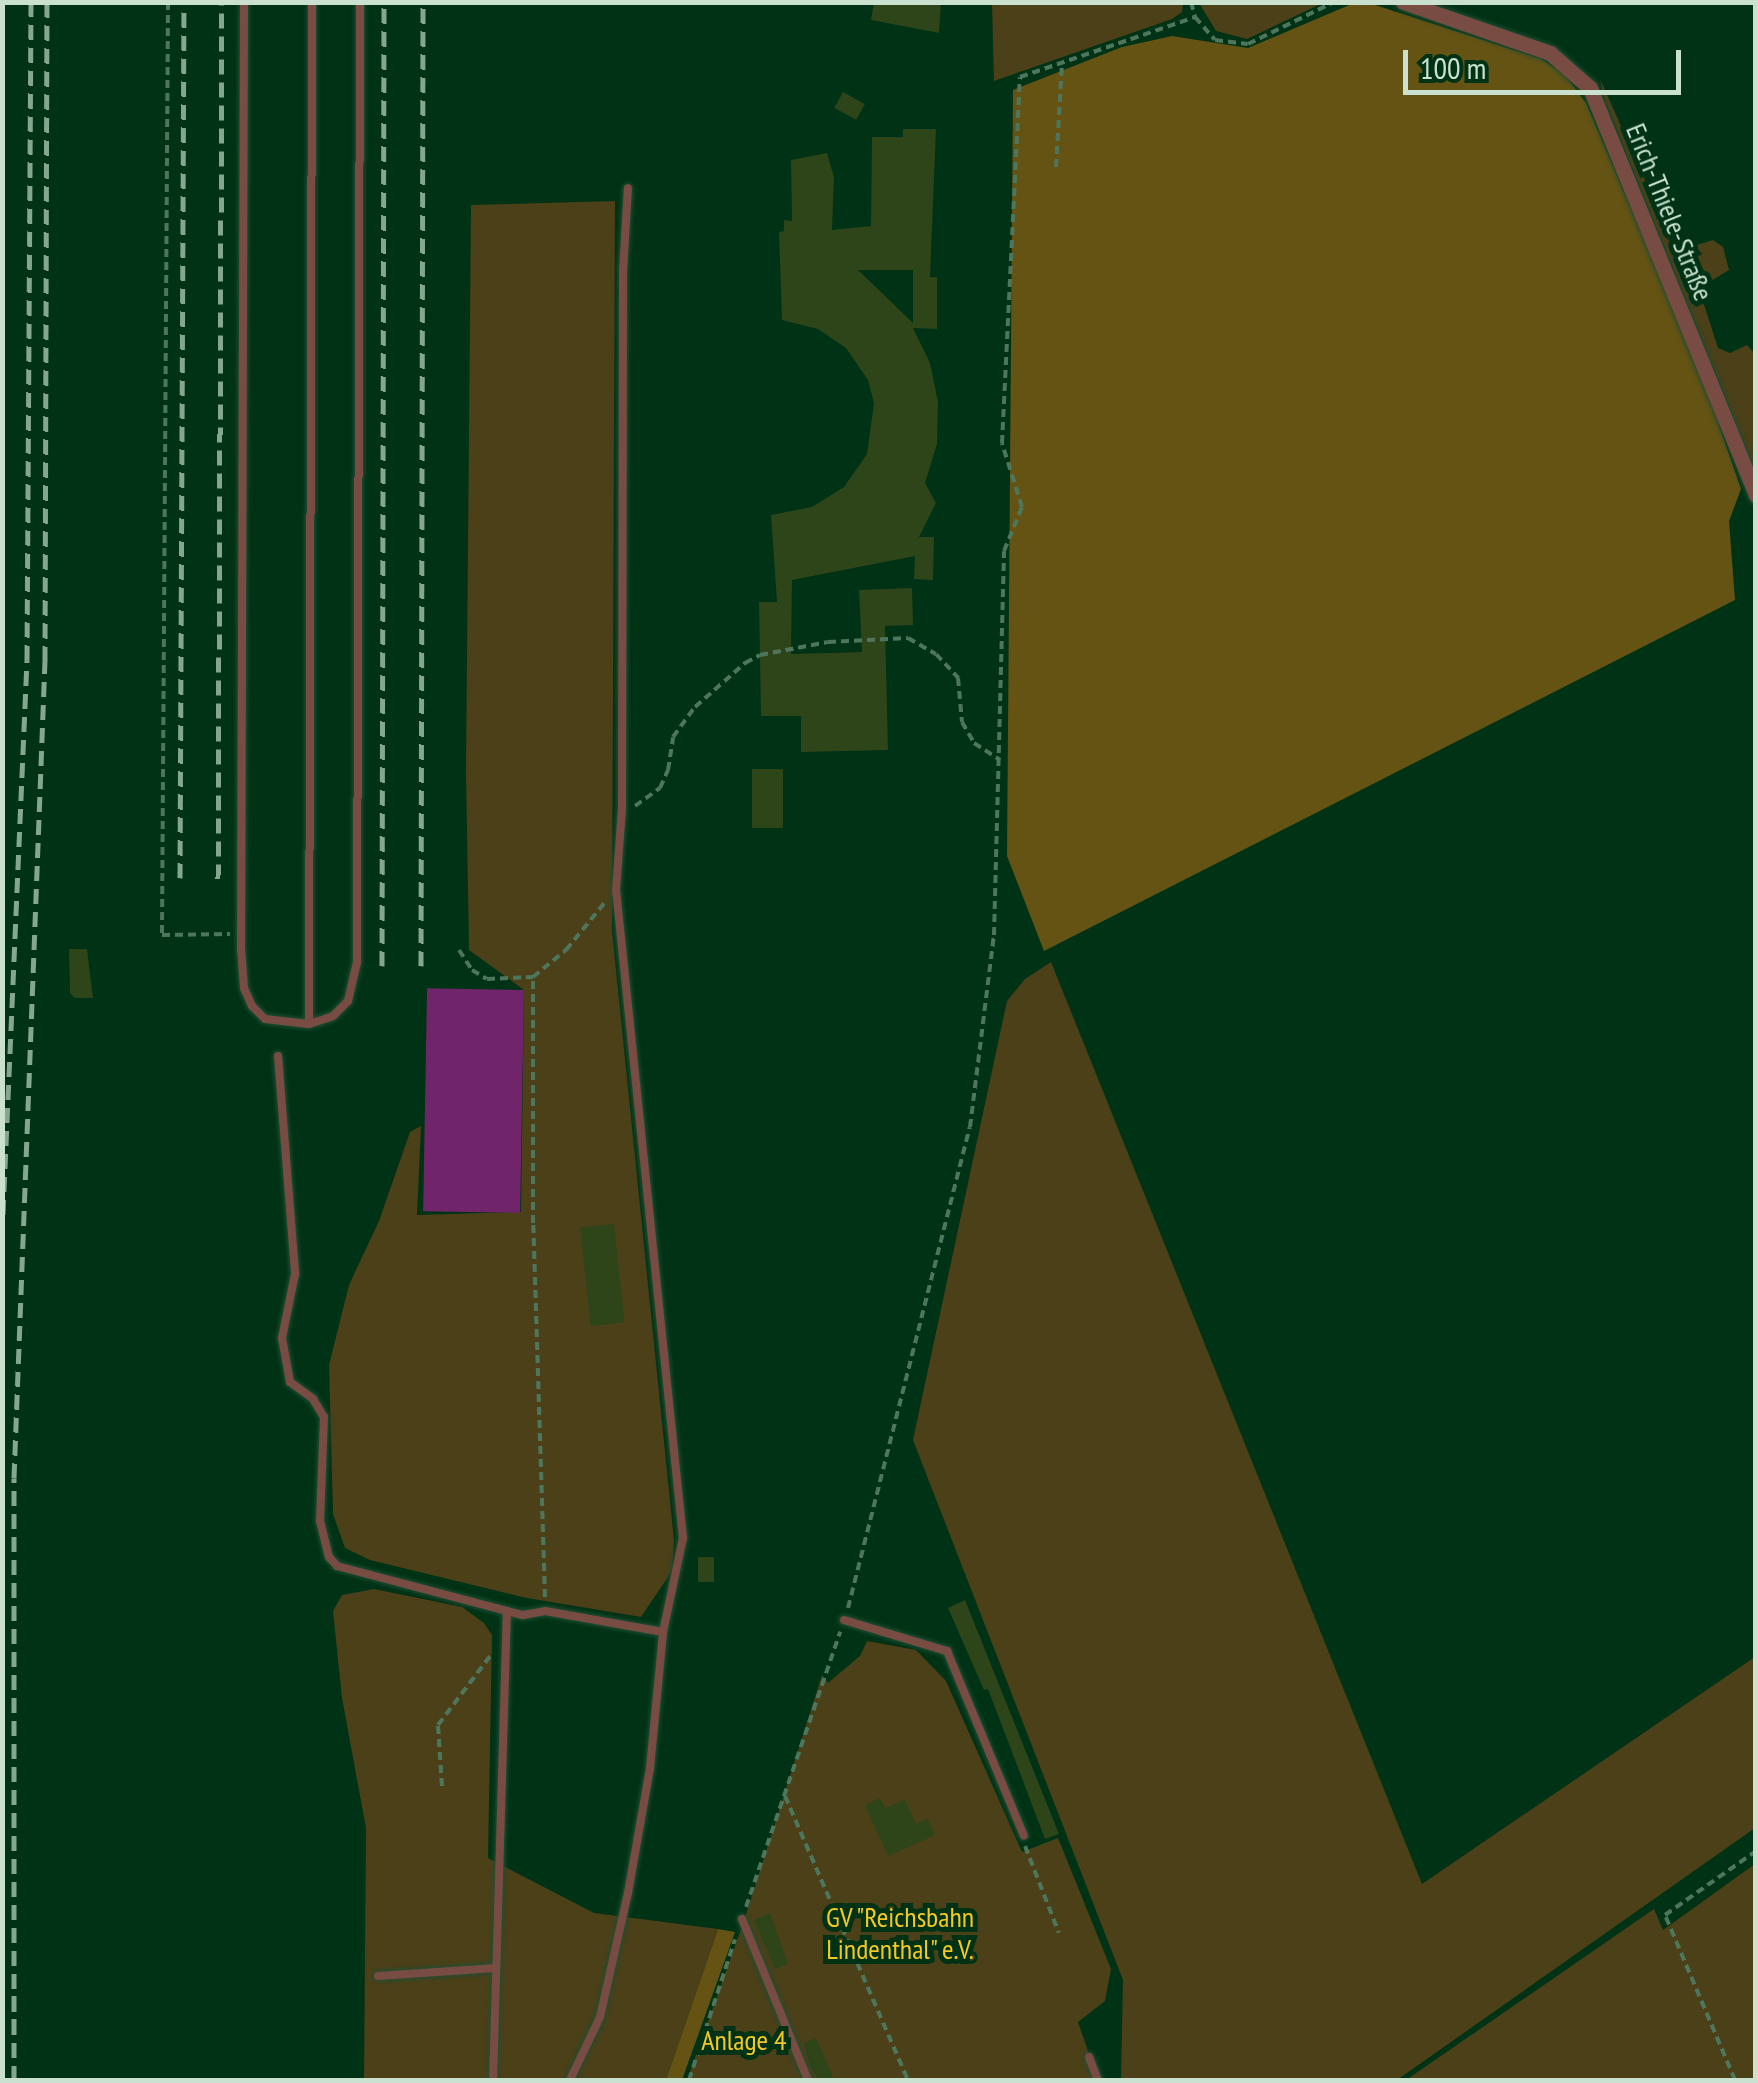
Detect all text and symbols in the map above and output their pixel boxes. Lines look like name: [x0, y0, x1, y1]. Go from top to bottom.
scale bar: [1408, 30, 1686, 92]
text: 100 m: [1420, 48, 1486, 87]
street label: Erich-Thiele-Straße: [1619, 118, 1721, 306]
park label: GV "Reichsbahn Lindenthal" e.V.: [825, 1900, 975, 1966]
park label: Anlage 4: [701, 2023, 787, 2057]

